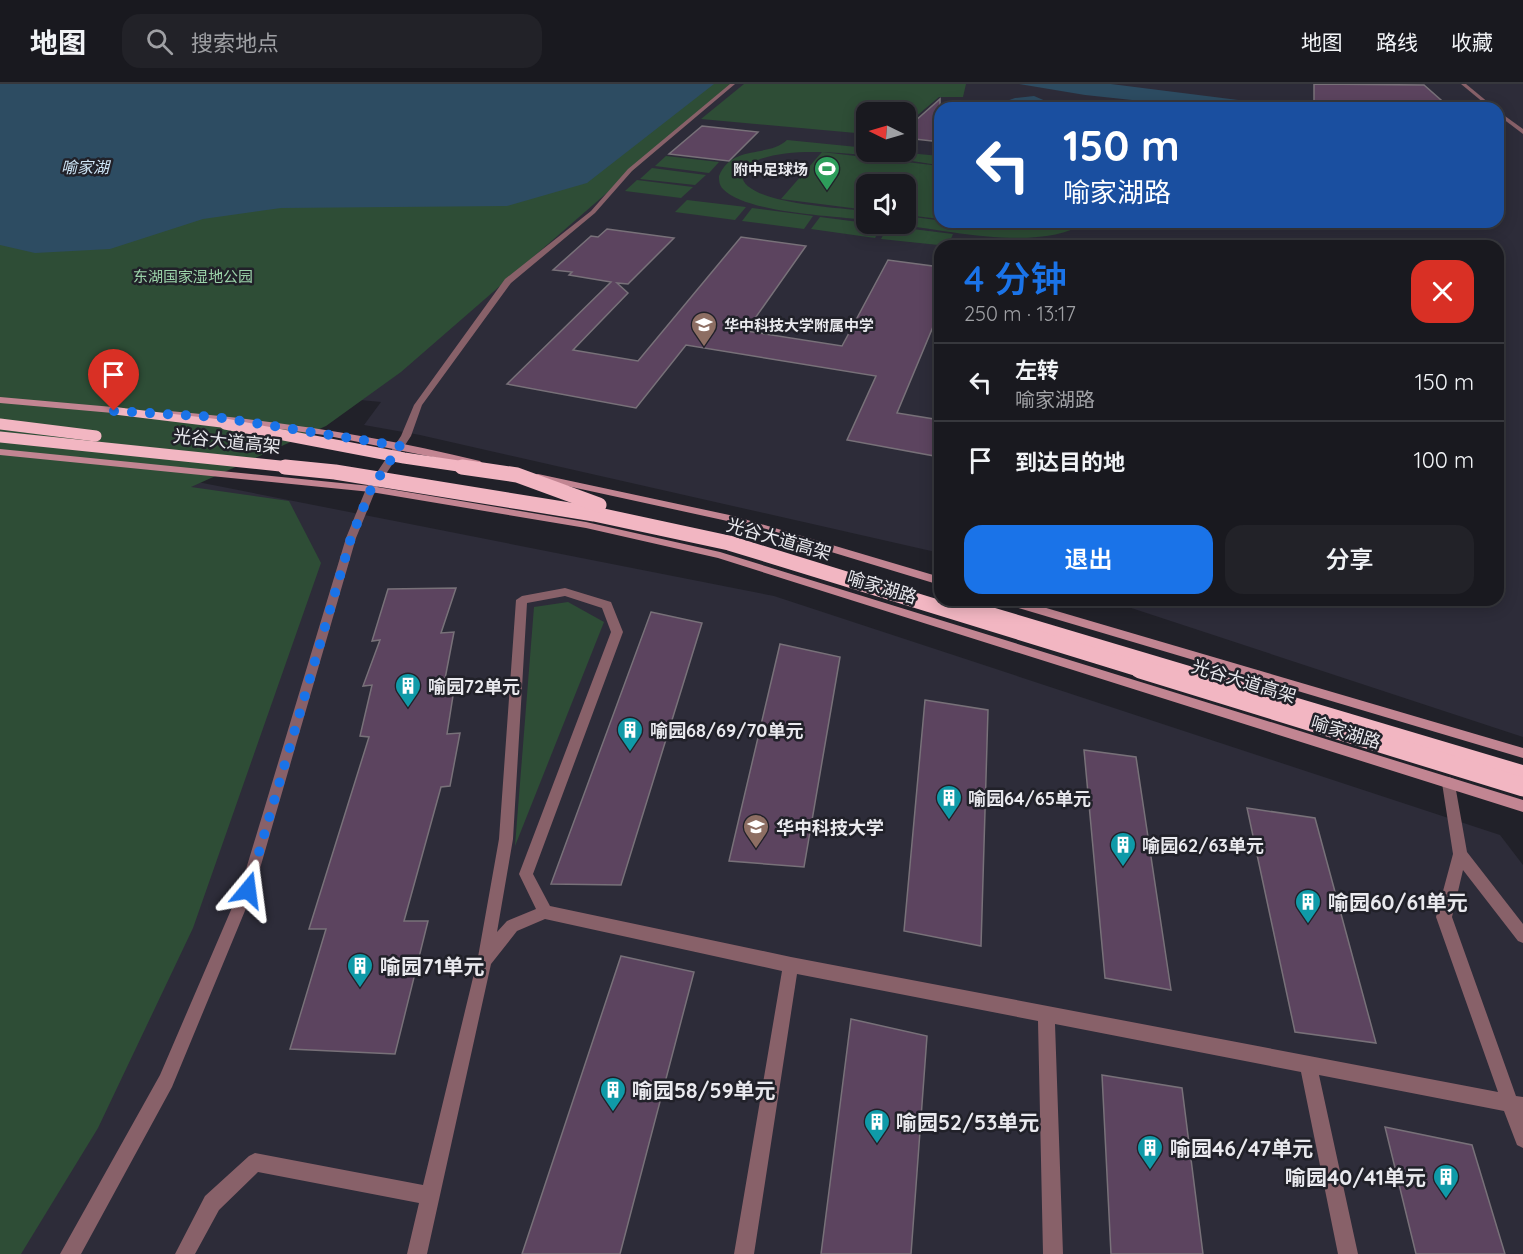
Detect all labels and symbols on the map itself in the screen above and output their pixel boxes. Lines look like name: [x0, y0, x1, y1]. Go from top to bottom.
north arrow: [856, 102, 916, 162]
sports icon: 附中足球场: [812, 154, 842, 192]
water label: 喻家湖: [61, 157, 112, 177]
place label: 附中足球场: [733, 160, 808, 179]
park label: 东湖国家湿地公园: [133, 267, 253, 286]
school or university icon: 华中科技大学附属中学: [689, 310, 719, 348]
place label: 华中科技大学附属中学: [724, 316, 874, 335]
pin: [88, 349, 139, 411]
street label: 光谷大道高架: [172, 424, 282, 458]
street label: 光谷大道高架: [724, 513, 834, 565]
street label: 喻家湖路: [844, 565, 920, 609]
street label: 光谷大道高架: [1189, 654, 1299, 708]
building icon: 喻园72单元: [393, 671, 423, 709]
place label: 喻园72单元: [428, 675, 520, 698]
street label: 喻家湖路: [1308, 710, 1384, 754]
building icon: 喻园68/69/70单元: [615, 715, 645, 753]
place label: 喻园68/69/70单元: [650, 719, 803, 742]
building icon: 喻园64/65单元: [934, 783, 964, 821]
place label: 喻园64/65单元: [968, 787, 1091, 810]
school or university icon: 华中科技大学: [741, 812, 771, 850]
place label: 华中科技大学: [776, 816, 884, 839]
building icon: 喻园62/63单元: [1108, 830, 1138, 868]
place label: 喻园62/63单元: [1142, 834, 1264, 857]
position arrow: [216, 858, 280, 922]
building icon: 喻园60/61单元: [1293, 887, 1323, 925]
place label: 喻园60/61单元: [1328, 889, 1468, 915]
building icon: 喻园71单元: [345, 951, 375, 989]
place label: 喻园71单元: [380, 953, 485, 979]
building icon: 喻园58/59单元: [598, 1075, 628, 1113]
place label: 喻园58/59单元: [632, 1077, 776, 1103]
building icon: 喻园52/53单元: [862, 1107, 892, 1145]
place label: 喻园52/53单元: [896, 1109, 1039, 1135]
building icon: 喻园46/47单元: [1135, 1133, 1165, 1171]
place label: 喻园46/47单元: [1170, 1135, 1313, 1161]
building icon: 喻园40/41单元: [1431, 1162, 1461, 1200]
place label: 喻园40/41单元: [1285, 1164, 1426, 1190]

